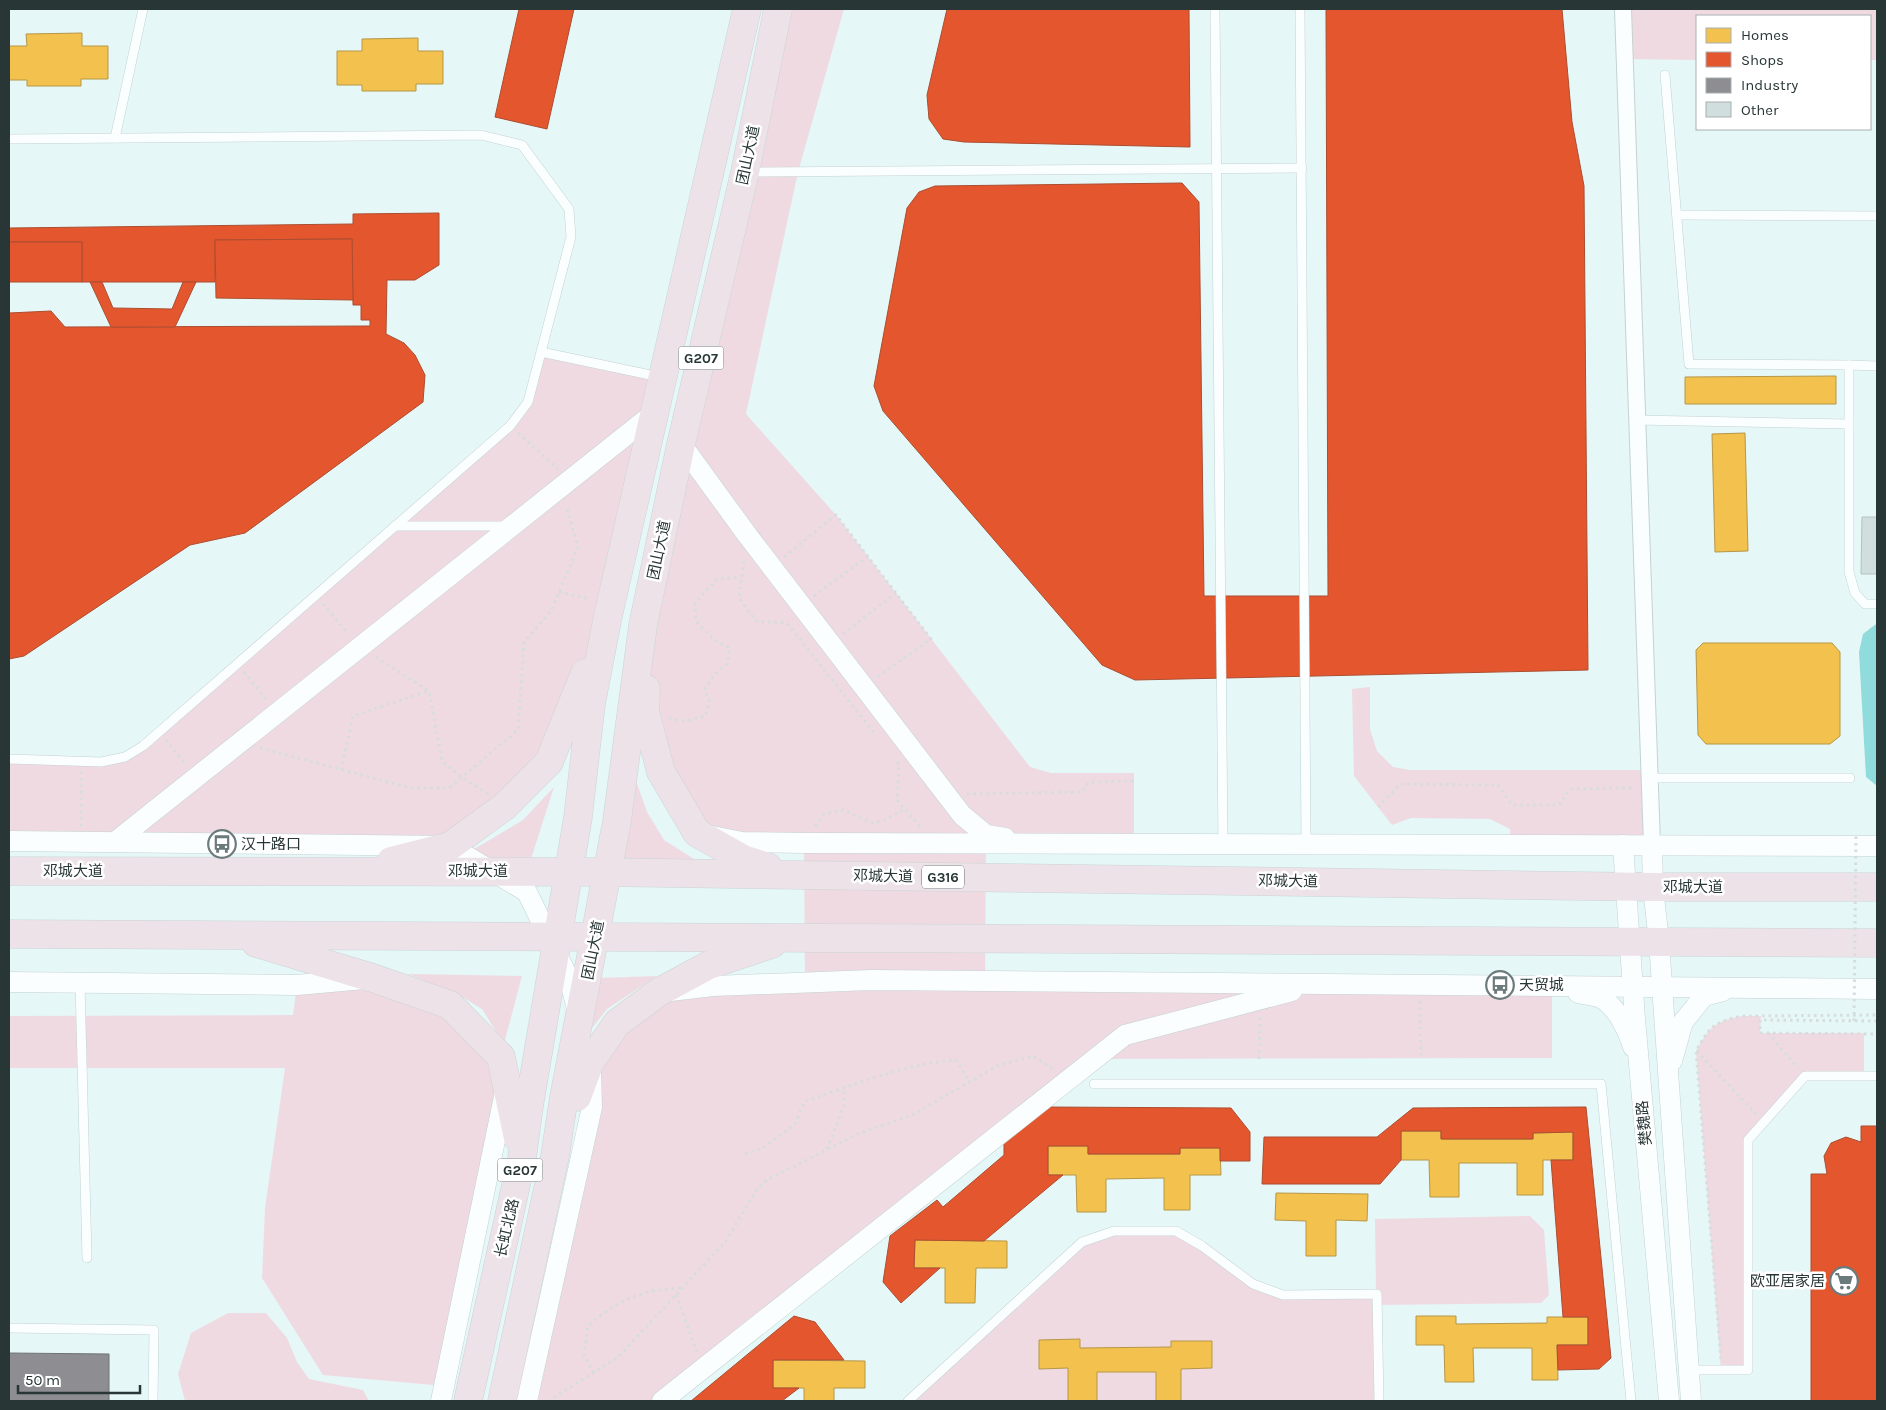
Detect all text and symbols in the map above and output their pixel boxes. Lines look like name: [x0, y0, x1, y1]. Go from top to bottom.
legend: [1696, 15, 1871, 130]
text: Homes: [1741, 26, 1789, 44]
text: Shops: [1741, 51, 1784, 69]
text: Industry: [1741, 76, 1798, 94]
text: Other: [1741, 101, 1779, 119]
street label: 团山大道: [733, 124, 763, 186]
road number: G207: [678, 346, 724, 369]
street label: 团山大道: [644, 519, 674, 581]
bus stop icon: 汉十路口: [207, 829, 237, 859]
place label: 汉十路口: [241, 835, 301, 853]
street label: 邓城大道: [43, 862, 103, 880]
street label: 邓城大道: [448, 862, 508, 880]
street label: 邓城大道: [853, 866, 913, 886]
road number: G316: [922, 866, 964, 889]
street label: 邓城大道: [1258, 871, 1318, 891]
street label: 邓城大道: [1663, 878, 1723, 896]
street label: 团山大道: [578, 919, 608, 981]
bus stop icon: 天贸城: [1485, 970, 1515, 1000]
place label: 天贸城: [1519, 976, 1564, 994]
street label: 樊魏路: [1633, 1100, 1655, 1146]
road number: G207: [498, 1158, 542, 1182]
street label: 长虹北路: [491, 1197, 523, 1259]
supermarket icon: 欧亚居家居: [1829, 1266, 1859, 1296]
place label: 欧亚居家居: [1750, 1272, 1825, 1290]
scale bar: [18, 1362, 140, 1394]
text: 50 m: [25, 1371, 60, 1389]

